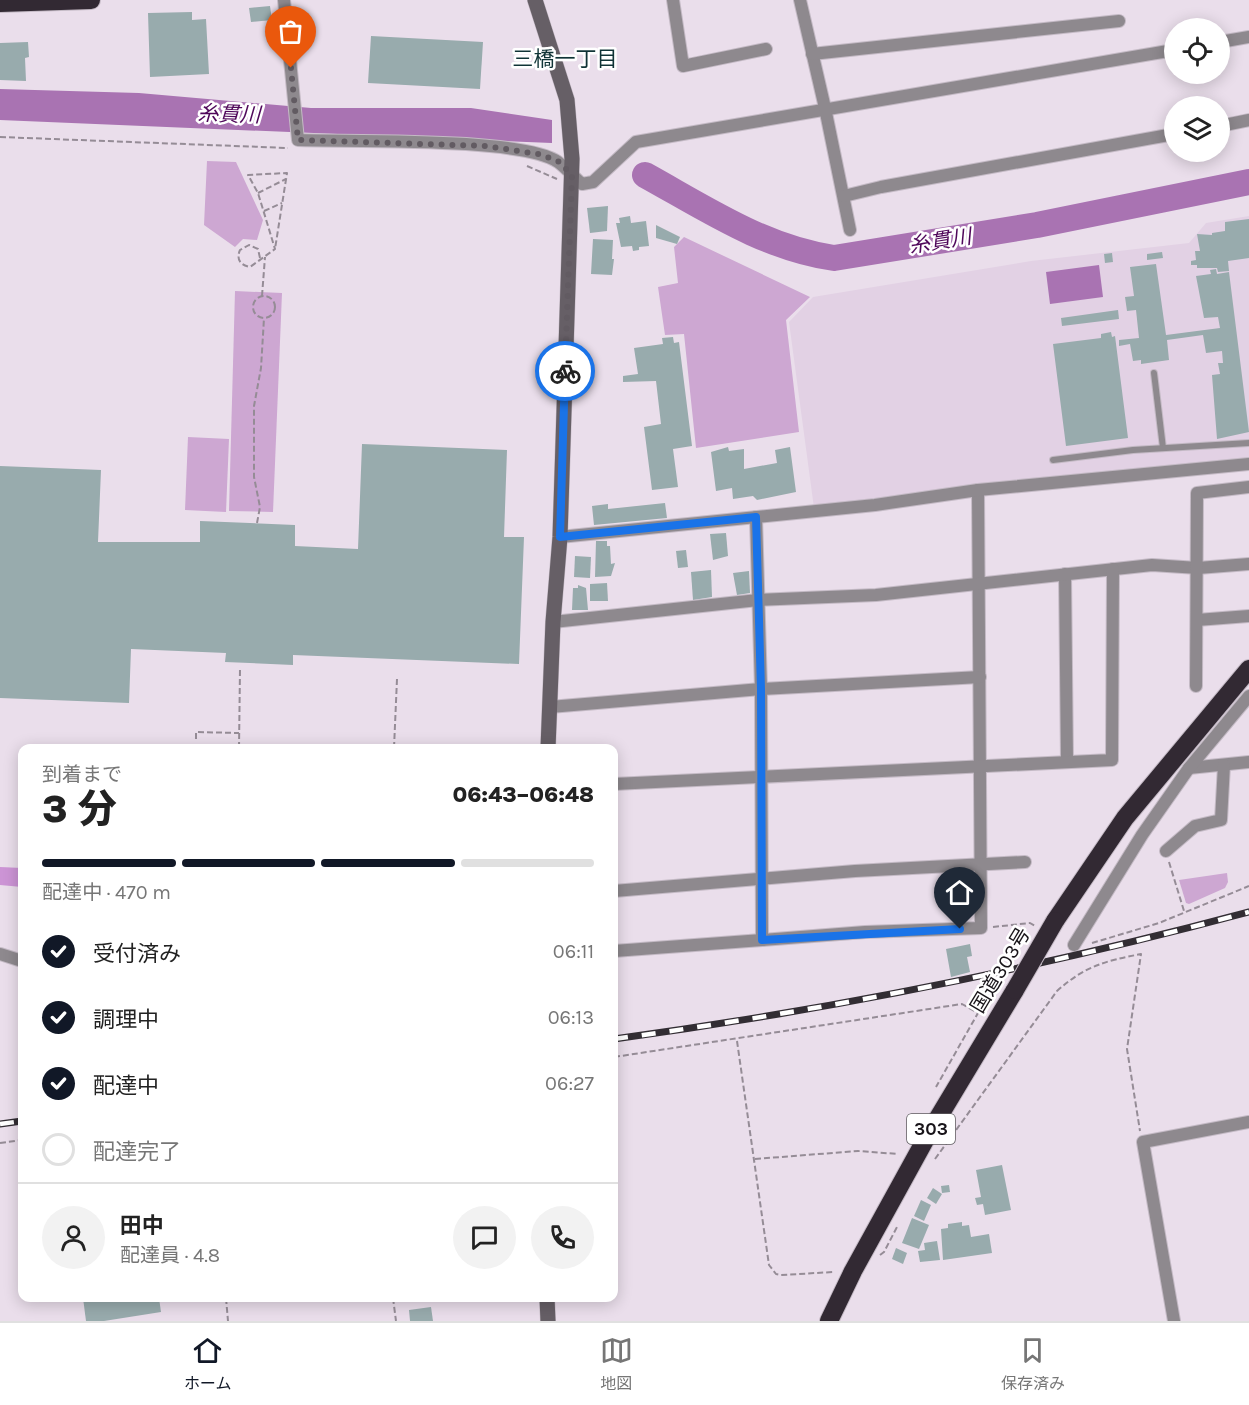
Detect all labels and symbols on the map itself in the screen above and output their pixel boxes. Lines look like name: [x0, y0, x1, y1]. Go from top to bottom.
pin: [265, 6, 316, 68]
district label: 三橋一丁目: [513, 47, 618, 71]
water label: 糸貫川: [197, 101, 263, 127]
water label: 糸貫川: [907, 224, 975, 258]
courier: [535, 341, 595, 401]
pin: [934, 867, 985, 929]
street label: 国道303号: [966, 923, 1035, 1017]
road number: 303: [907, 1114, 955, 1144]

